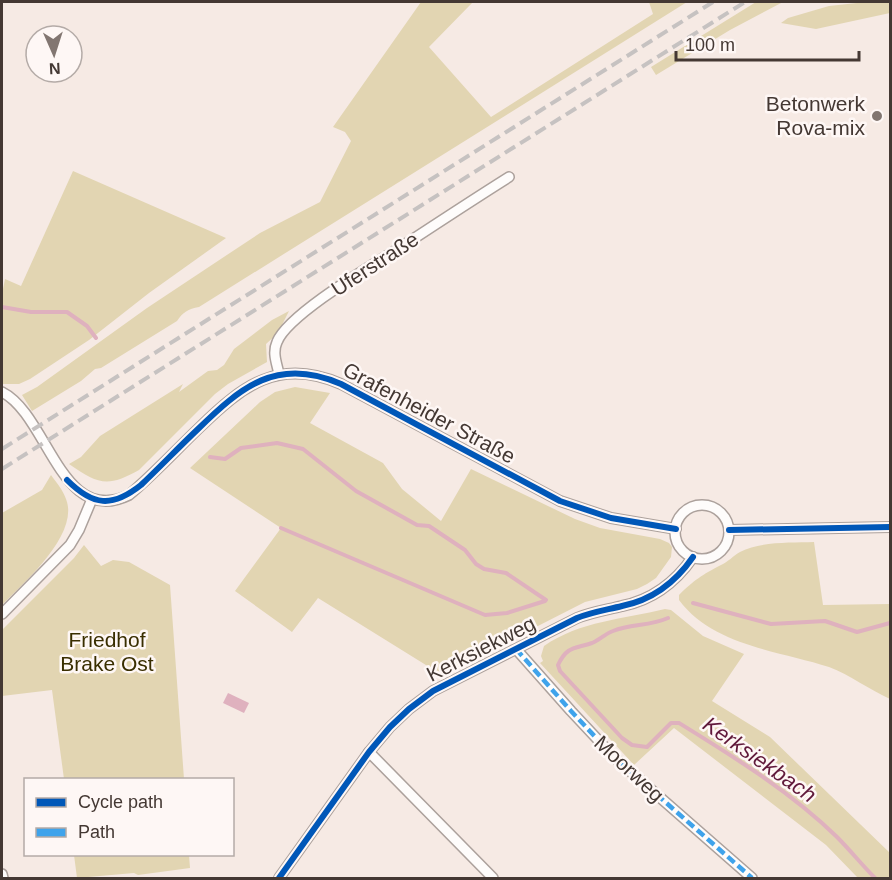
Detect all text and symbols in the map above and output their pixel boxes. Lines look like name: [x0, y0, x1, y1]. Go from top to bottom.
north arrow: [24, 24, 84, 84]
scale bar: [676, 24, 859, 62]
text: 100 m: [685, 35, 735, 55]
text: N: [49, 60, 61, 77]
place label: Betonwerk Rova-mix: [766, 92, 865, 139]
marker: Betonwerk Rova-mix: [870, 109, 884, 123]
street label: Uferstraße: [327, 227, 423, 300]
street label: Grafenheider Straße: [339, 357, 519, 468]
street label: Kerksiekweg: [423, 611, 539, 686]
park label: Friedhof Brake Ost: [60, 628, 154, 675]
water label: Kerksiekbach: [698, 711, 821, 808]
street label: Moorweg: [590, 731, 669, 806]
legend: [24, 778, 234, 856]
text: Cycle path: [78, 792, 163, 812]
text: Path: [78, 822, 115, 842]

